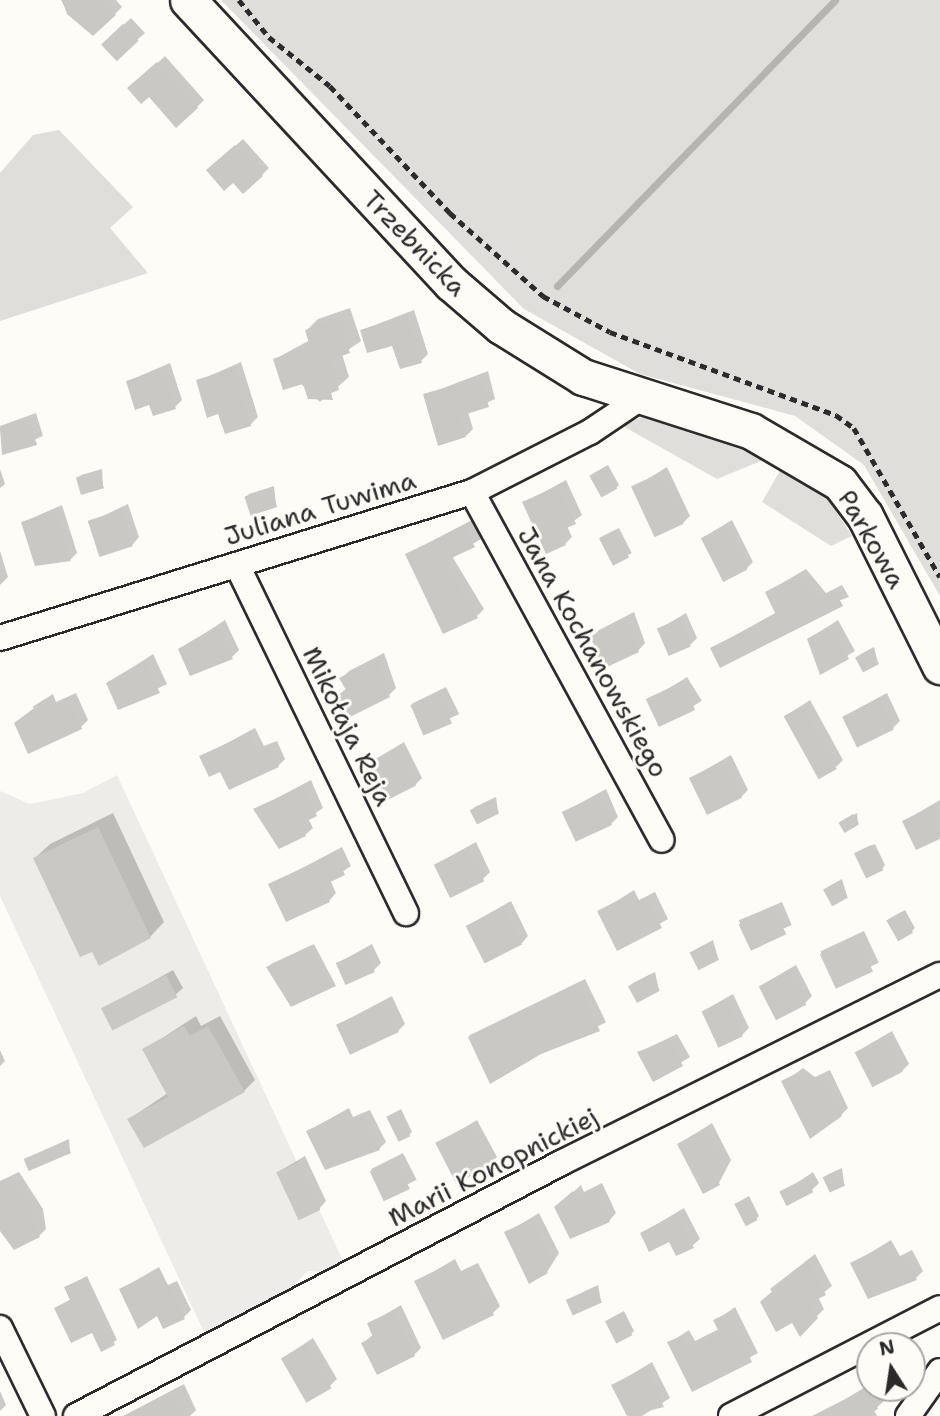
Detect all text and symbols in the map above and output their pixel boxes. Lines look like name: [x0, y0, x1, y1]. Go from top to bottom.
street label: Trzebnicka: [357, 184, 473, 302]
street label: Juliana Tuwima: [221, 464, 419, 552]
street label: Parkowa: [831, 484, 913, 594]
street label: Jana Kochanowskiego: [511, 521, 675, 783]
street label: Mikołaja Reja: [296, 642, 400, 810]
street label: Marii Konopnickiej: [383, 1101, 603, 1233]
north arrow: [856, 1332, 926, 1402]
text: N: [877, 1334, 897, 1362]

